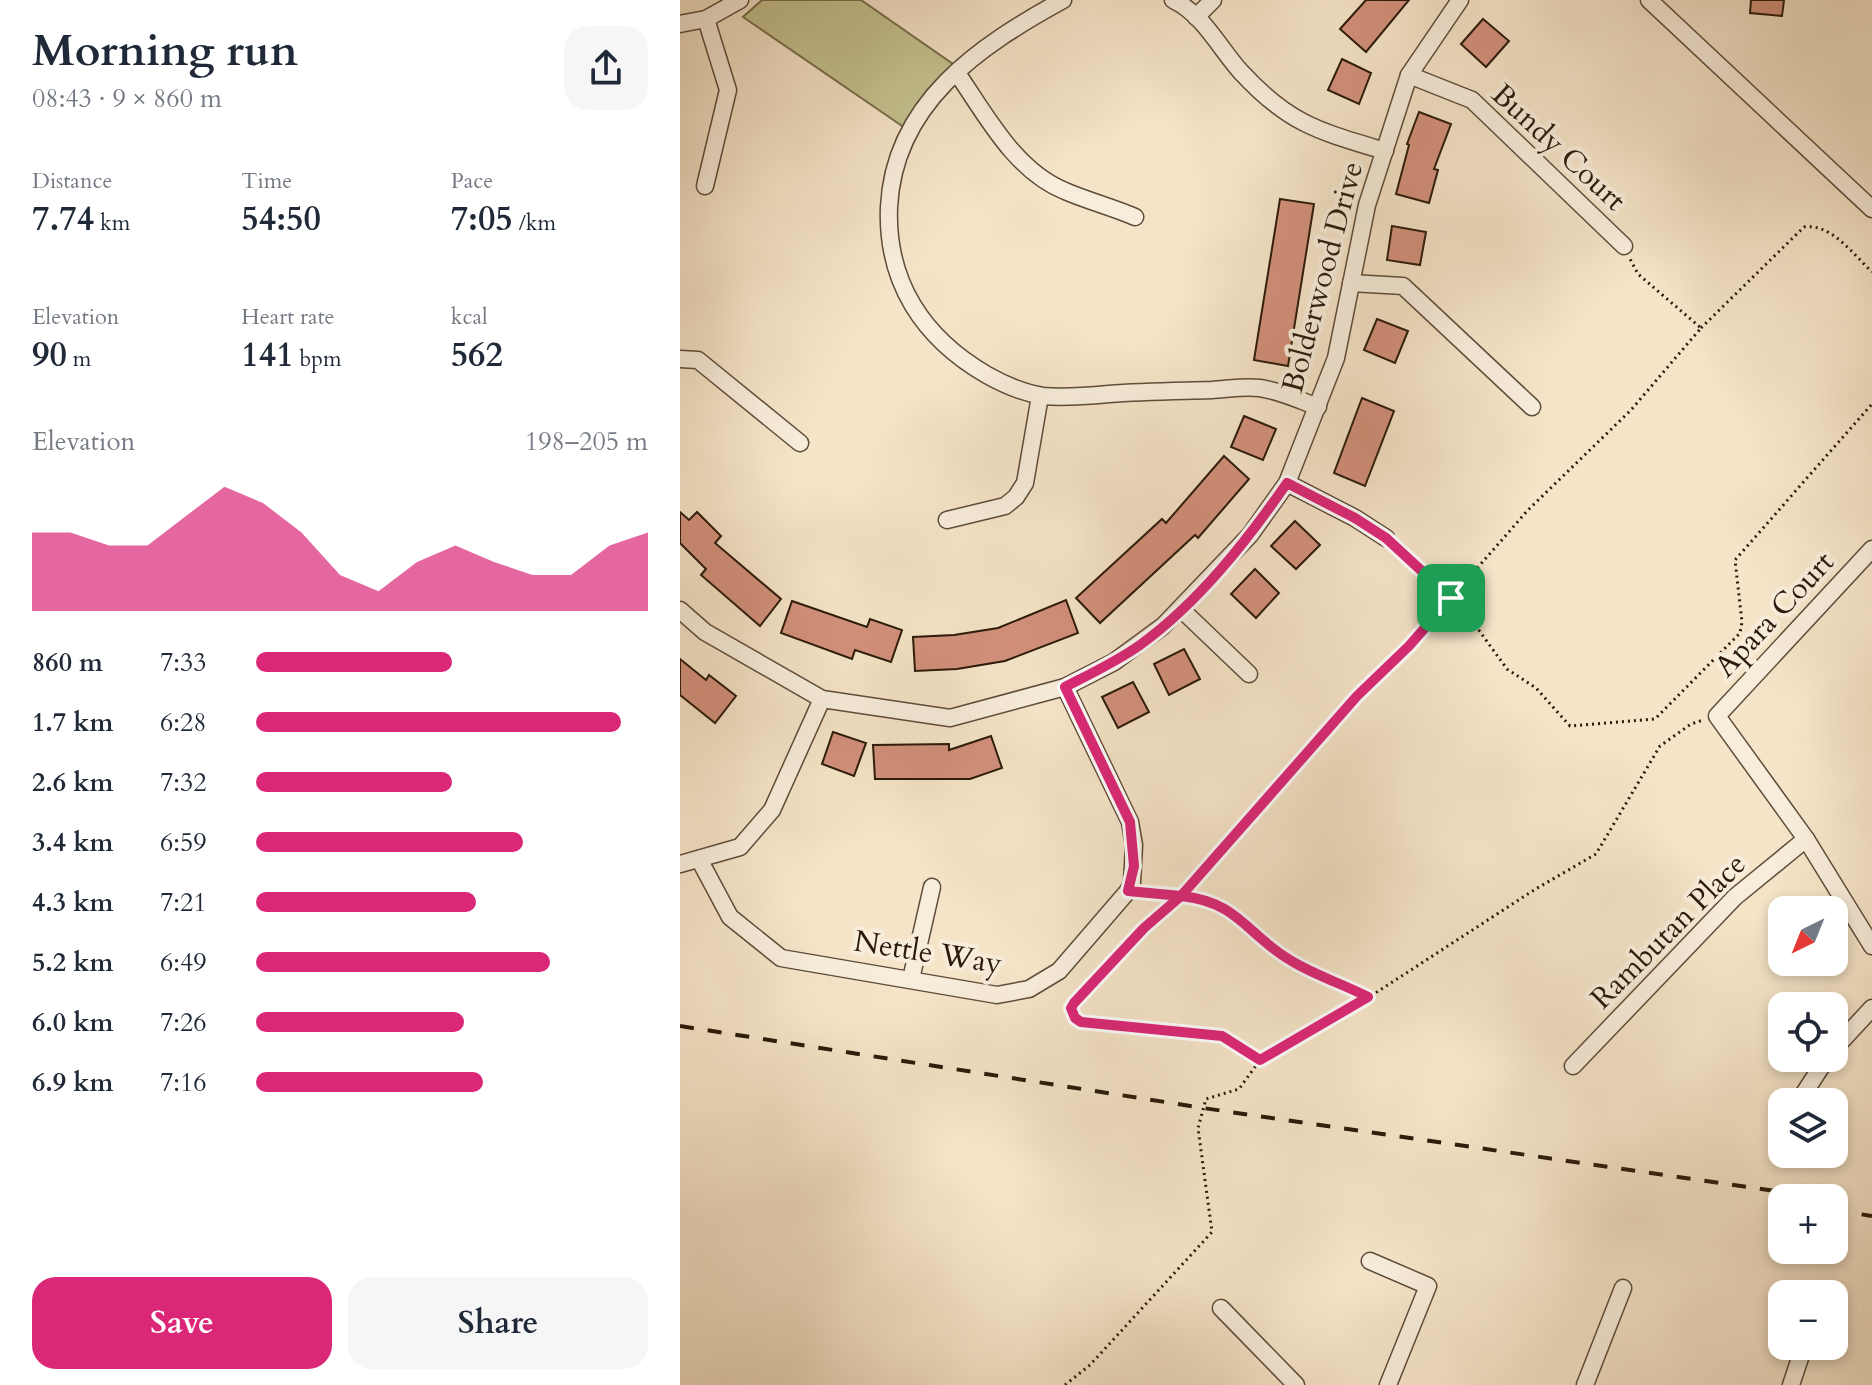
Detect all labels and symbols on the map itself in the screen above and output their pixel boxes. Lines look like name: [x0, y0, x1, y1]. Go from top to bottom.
street label: Bundy Court: [1483, 74, 1635, 221]
street label: Bolderwood Drive: [1272, 157, 1373, 397]
street label: Apara Court: [1705, 542, 1844, 686]
pin: [1417, 564, 1485, 632]
street label: Rambutan Place: [1581, 844, 1755, 1018]
north arrow: [1768, 896, 1848, 976]
street label: Nettle Way: [851, 921, 1005, 984]

